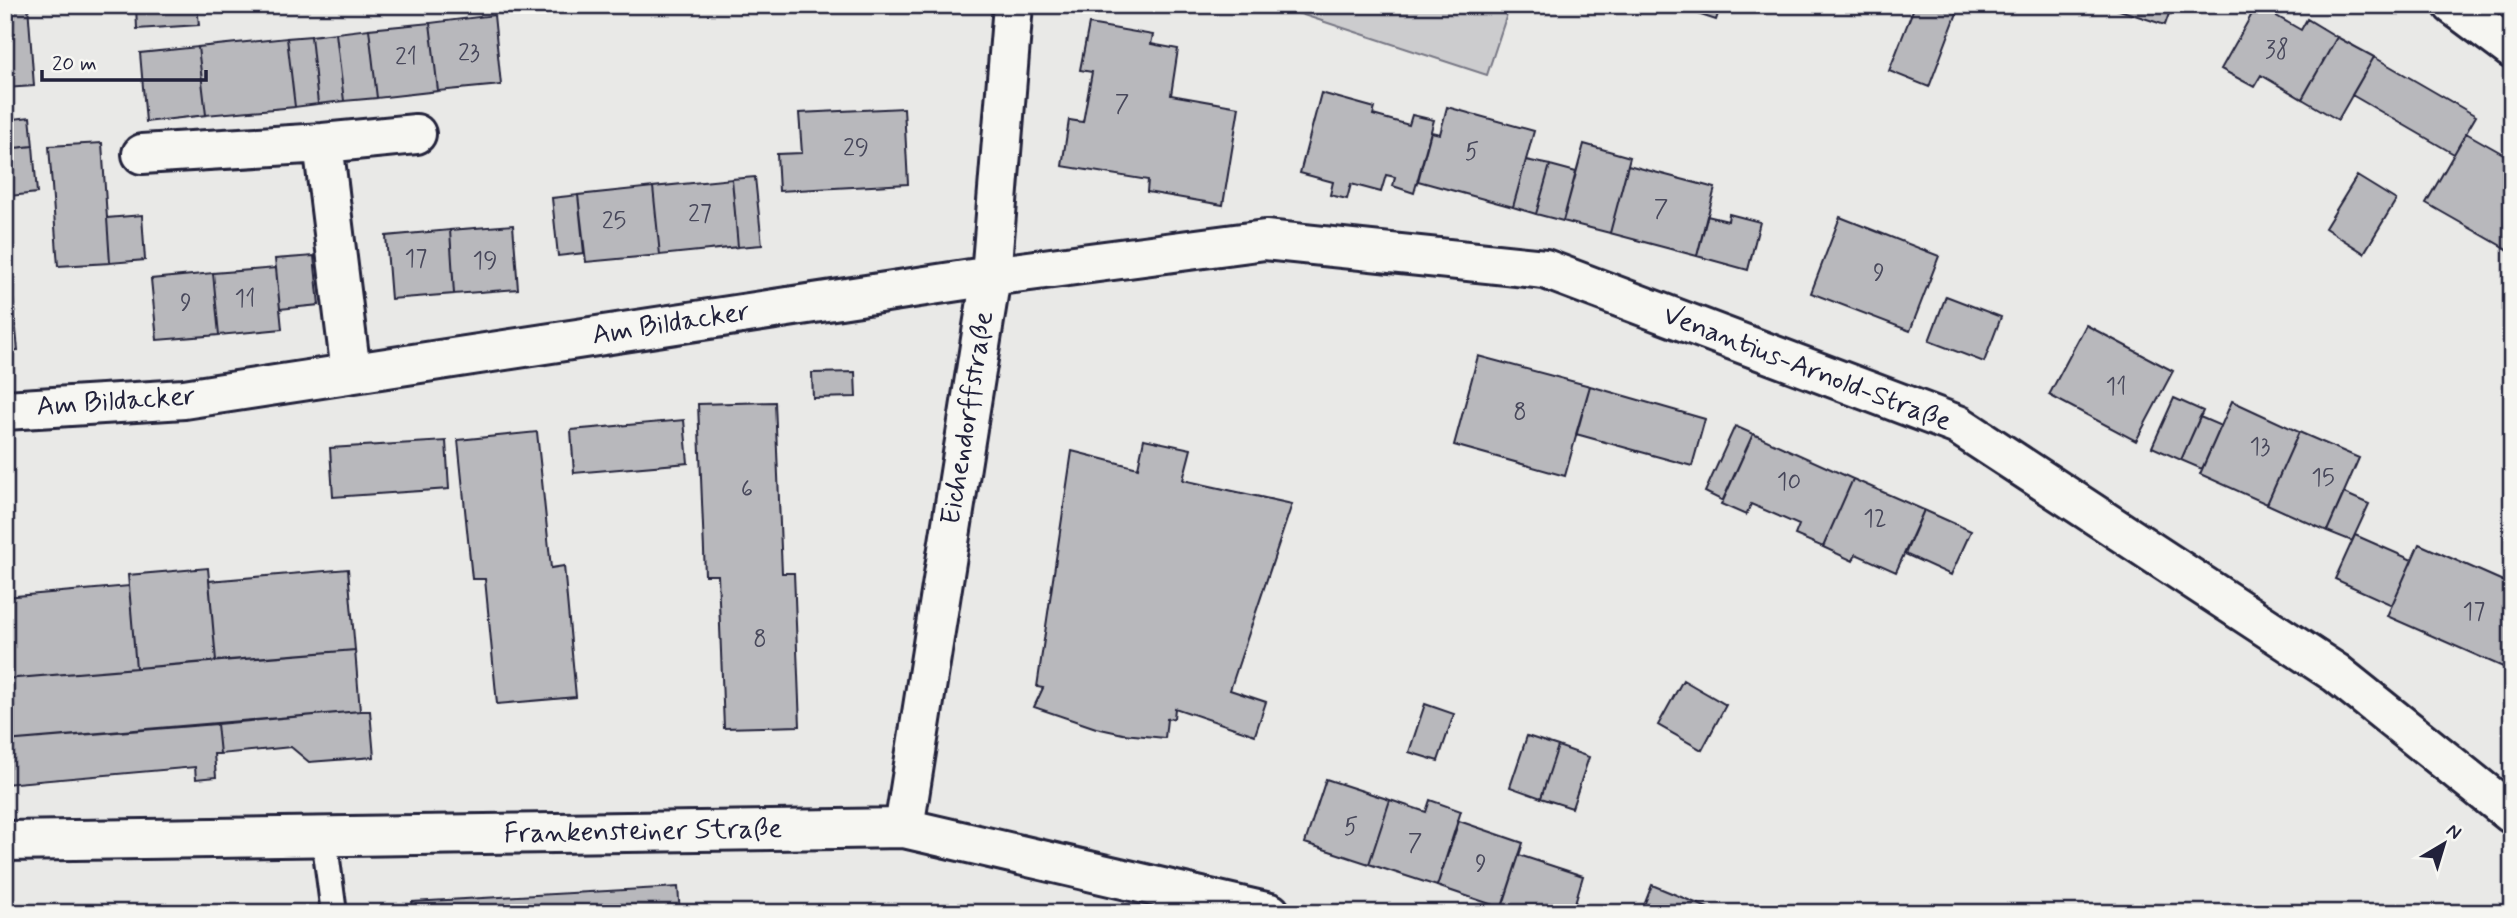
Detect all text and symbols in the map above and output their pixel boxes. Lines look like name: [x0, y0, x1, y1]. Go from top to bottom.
house number: 38: [2265, 35, 2289, 66]
scale bar: [42, 38, 206, 82]
house number: 23: [458, 38, 480, 69]
house number: 21: [395, 42, 417, 73]
text: 20 m: [52, 50, 97, 78]
house number: 7: [1115, 89, 1129, 120]
house number: 29: [843, 133, 869, 164]
house number: 5: [1465, 137, 1479, 168]
house number: 7: [1654, 194, 1668, 225]
house number: 27: [688, 199, 712, 230]
house number: 25: [602, 206, 626, 237]
house number: 17: [405, 244, 427, 275]
house number: 19: [472, 246, 498, 277]
house number: 9: [1873, 258, 1885, 289]
house number: 11: [234, 284, 256, 315]
house number: 9: [180, 288, 192, 319]
street label: Am Bildacker: [589, 293, 753, 355]
street label: Venantius-Arnold-Straße: [1658, 297, 1956, 441]
street label: Eichendorffstraße: [933, 309, 1003, 527]
house number: 11: [2105, 372, 2127, 403]
street label: Am Bildacker: [35, 378, 197, 426]
house number: 8: [1513, 397, 1527, 428]
house number: 13: [2250, 432, 2270, 463]
house number: 15: [2311, 463, 2335, 494]
house number: 10: [1777, 467, 1801, 498]
house number: 6: [741, 474, 753, 505]
house number: 12: [1863, 504, 1887, 535]
house number: 17: [2463, 597, 2485, 628]
house number: 8: [753, 624, 767, 655]
north arrow: [2408, 810, 2478, 880]
street label: Frankensteiner Straße: [504, 811, 782, 853]
house number: 5: [1344, 812, 1358, 843]
text: N: [2441, 818, 2466, 846]
house number: 7: [1408, 828, 1422, 859]
house number: 9: [1475, 849, 1487, 880]

